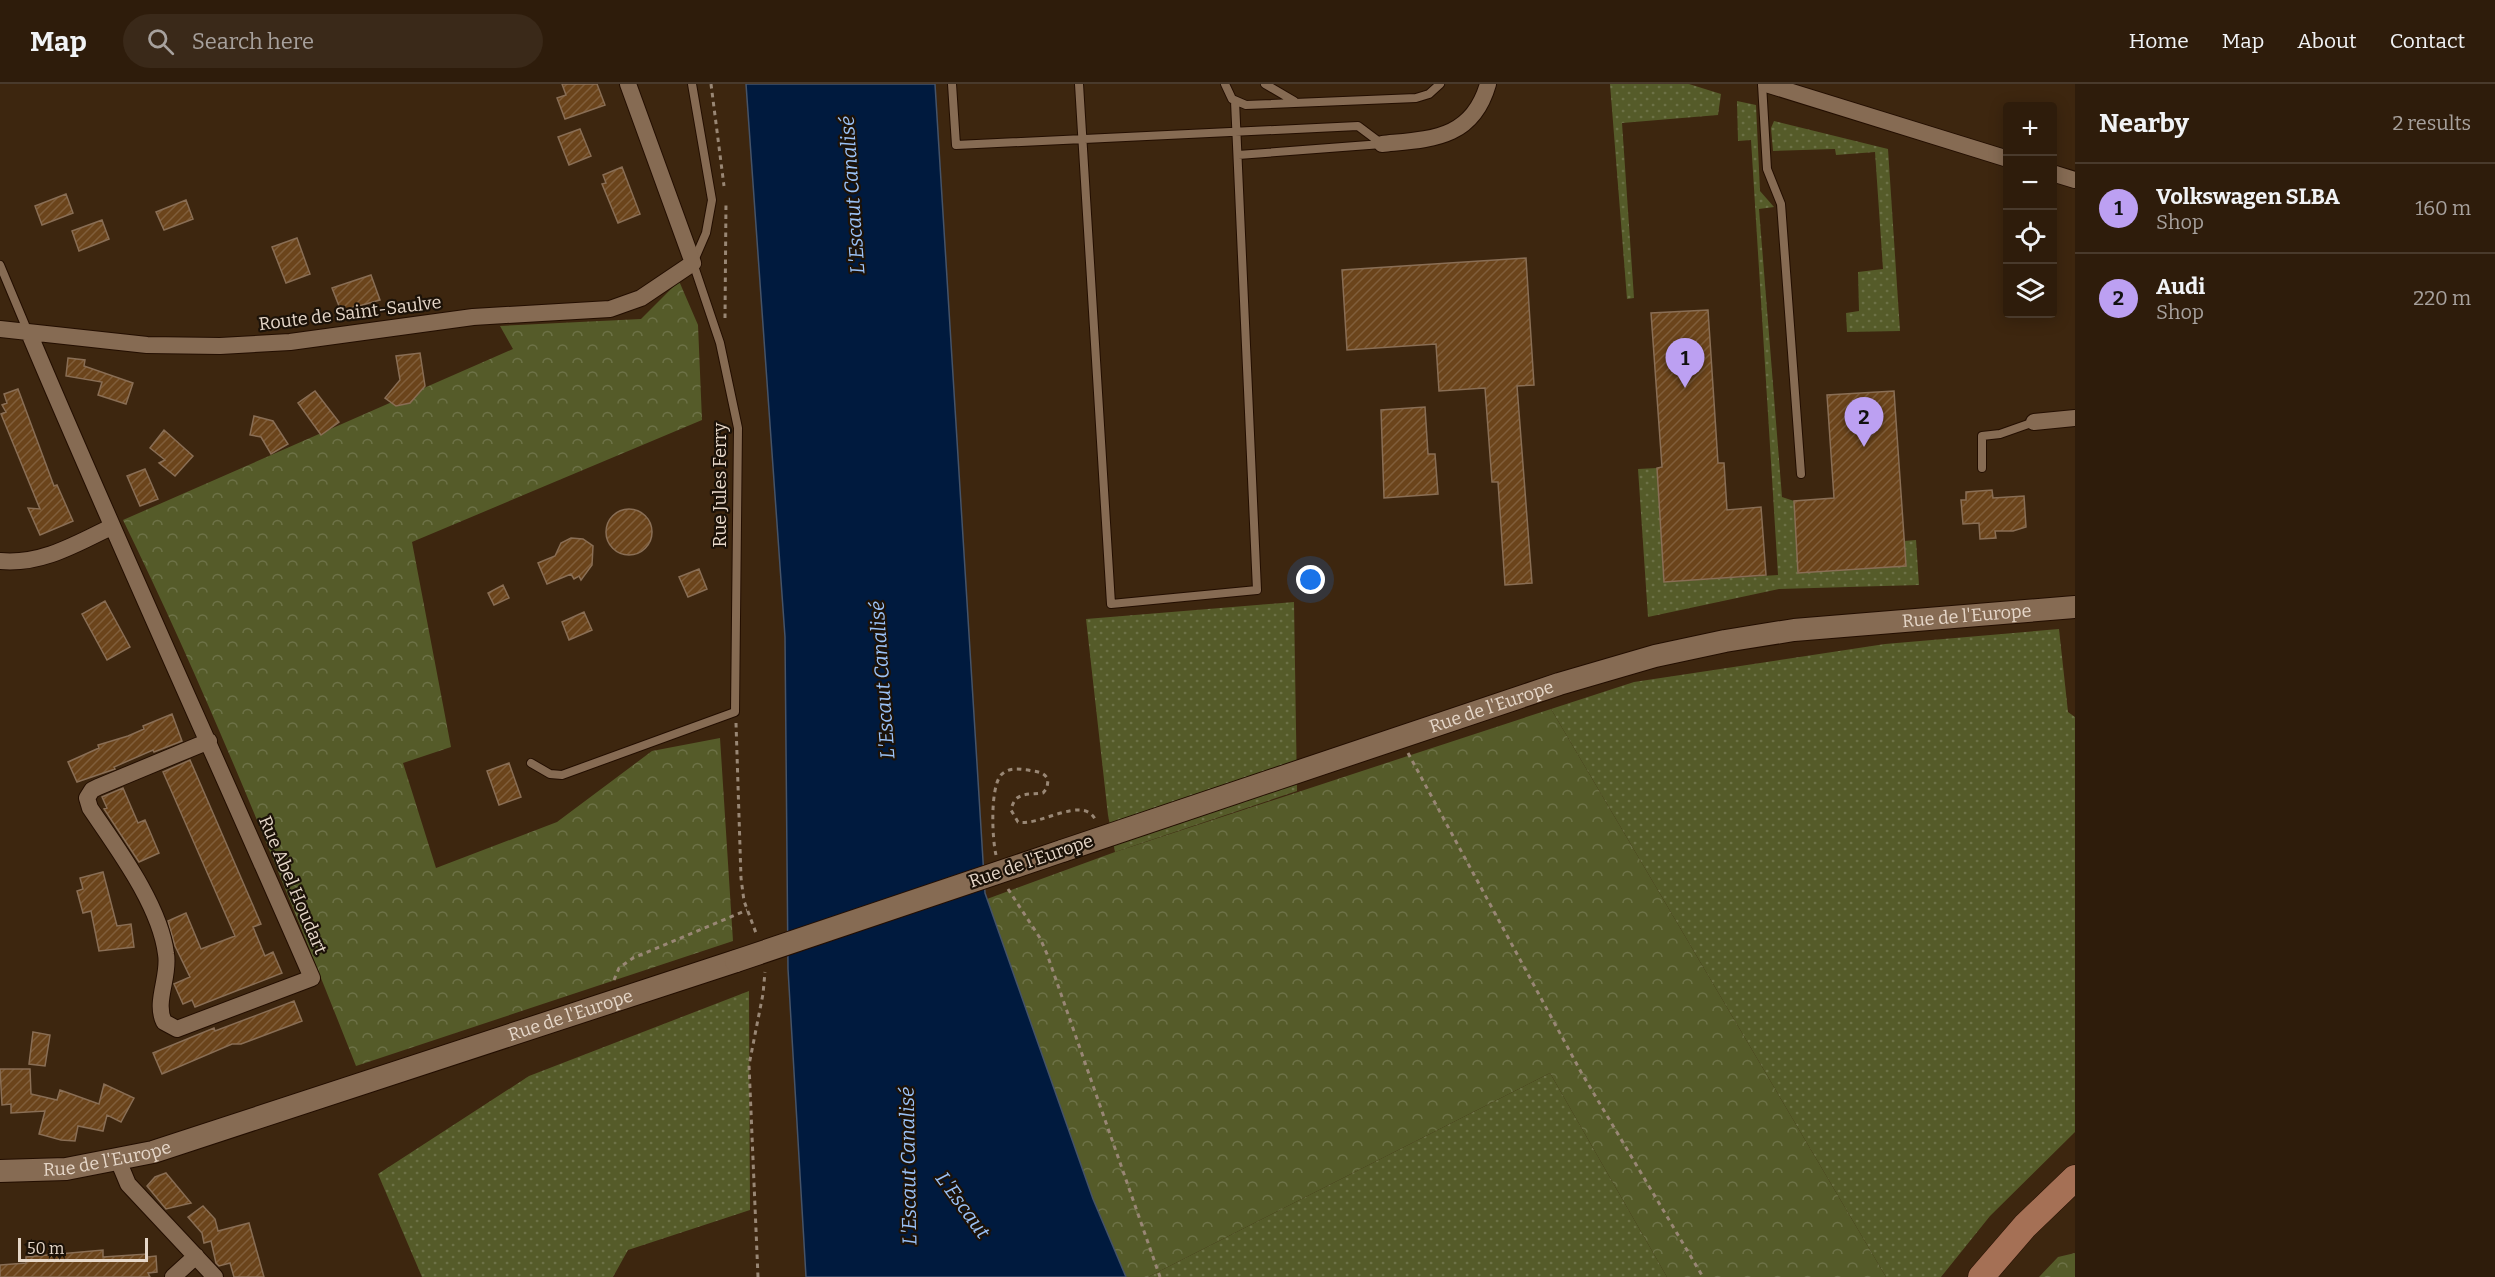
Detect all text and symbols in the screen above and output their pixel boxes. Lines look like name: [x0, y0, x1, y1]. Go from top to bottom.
search box: [123, 14, 543, 68]
text: Map: [30, 25, 87, 58]
icon: search: [144, 25, 177, 58]
text: Search here: [192, 28, 314, 55]
text: Home: [2129, 28, 2189, 54]
text: Map: [2222, 28, 2264, 54]
text: About: [2297, 28, 2357, 54]
text: Contact: [2390, 28, 2465, 54]
map controls: [2003, 102, 2057, 318]
button: +: [2003, 102, 2057, 156]
text: Nearby: [2099, 108, 2189, 139]
text: 2 results: [2392, 111, 2471, 135]
water label: L'Escaut Canalisé: [835, 115, 869, 275]
button: −: [2003, 156, 2057, 210]
text: Volkswagen SLBA: [2156, 183, 2340, 210]
text: 1: [2114, 196, 2123, 220]
text: 160 m: [2415, 196, 2471, 220]
button: locate: [2003, 210, 2057, 264]
text: Shop: [2156, 210, 2204, 234]
button: layers: [2003, 264, 2057, 318]
text: Audi: [2156, 273, 2205, 300]
text: 2: [2113, 286, 2124, 310]
text: 220 m: [2413, 286, 2471, 310]
street label: Route de Saint-Saulve: [257, 291, 443, 335]
text: Shop: [2156, 300, 2204, 324]
pin: 1: [1666, 338, 1704, 388]
pin: 2: [1844, 398, 1884, 447]
street label: Rue Jules Ferry: [709, 422, 731, 547]
your location: [1296, 565, 1325, 594]
water label: L'Escaut Canalisé: [865, 600, 899, 760]
street label: Rue de l'Europe: [1901, 600, 2032, 632]
street label: Rue de l'Europe: [1426, 676, 1557, 738]
street label: Rue Abel Houdart: [254, 813, 332, 958]
street label: Rue de l'Europe: [966, 829, 1096, 893]
street label: Rue de l'Europe: [505, 985, 636, 1046]
water label: L'Escaut Canalisé: [895, 1087, 921, 1245]
street label: Rue de l'Europe: [43, 1136, 174, 1181]
water label: L'Escaut: [931, 1167, 996, 1244]
scale bar: [18, 1235, 148, 1262]
text: 50 m: [27, 1239, 64, 1258]

